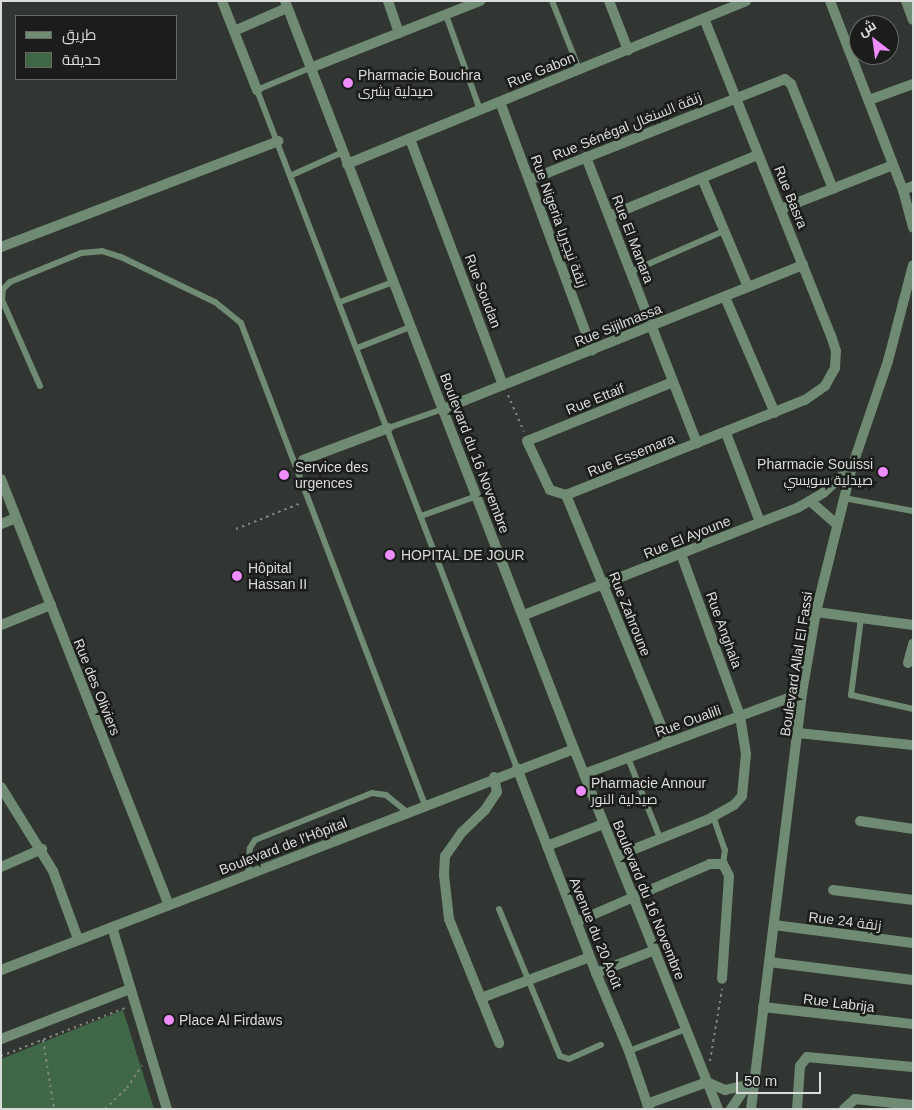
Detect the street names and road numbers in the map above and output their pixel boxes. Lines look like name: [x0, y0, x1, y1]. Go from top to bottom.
street label: Rue Gabon: [505, 49, 577, 91]
street label: Rue Sénégal زنقة السنغال: [550, 88, 704, 164]
street label: Rue Nigeria زنقة نيجيريا: [527, 152, 591, 290]
street label: Rue Basra: [771, 163, 811, 231]
street label: Rue El Manara: [608, 192, 658, 286]
street label: Rue Soudan: [461, 252, 505, 330]
street label: Rue Sijilmassa: [572, 300, 664, 350]
street label: Boulevard du 16 Novembre: [437, 370, 513, 536]
street label: Rue Ettaif: [563, 380, 627, 418]
street label: Rue Essemara: [585, 430, 677, 480]
street label: Rue El Ayoune: [641, 512, 733, 562]
street label: Rue Zahroune: [605, 569, 655, 659]
street label: Rue Anghala: [702, 589, 746, 671]
street label: Boulevard Allal El Fassi: [776, 590, 816, 738]
street label: Rue des Oliviers: [70, 636, 124, 738]
street label: Rue Oualili: [653, 701, 723, 741]
street label: Boulevard de l'Hôpital: [217, 814, 349, 878]
street label: Boulevard du 16 Novembre: [609, 818, 689, 982]
street label: Avenue du 20 Août: [566, 875, 626, 991]
street label: Rue 24 زنقة: [808, 908, 882, 934]
street label: Rue Labrija: [802, 990, 876, 1016]

